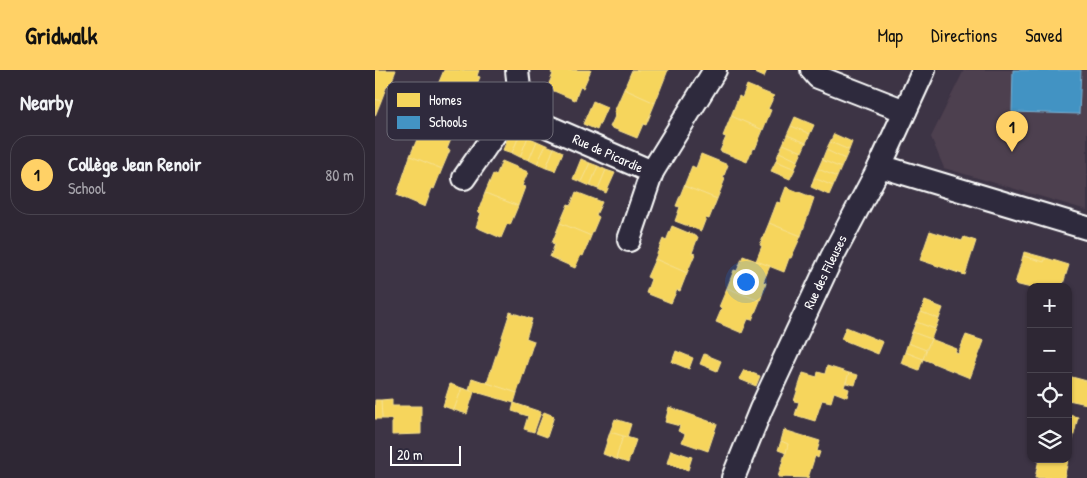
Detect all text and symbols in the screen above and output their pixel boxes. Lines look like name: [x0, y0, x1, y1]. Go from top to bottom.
text: Gridwalk: [25, 19, 97, 51]
text: Map: [878, 23, 903, 48]
text: Directions: [931, 23, 997, 48]
text: Saved: [1025, 23, 1062, 48]
legend: [387, 82, 553, 140]
text: Nearby: [20, 88, 73, 117]
text: Homes: [429, 90, 462, 109]
pin: 1: [996, 111, 1028, 152]
text: Schools: [429, 112, 467, 131]
street label: Rue de Picardie: [570, 129, 647, 177]
text: Collège Jean Renoir: [68, 151, 201, 177]
text: 1: [34, 164, 40, 186]
text: 80 m: [325, 164, 354, 186]
text: School: [68, 177, 105, 199]
street label: Rue des Fileuses: [798, 232, 851, 312]
your location: [733, 269, 759, 295]
map controls: [1027, 283, 1072, 463]
button: +: [1027, 283, 1072, 328]
button: −: [1027, 328, 1072, 373]
button: locate: [1027, 373, 1072, 418]
button: layers: [1027, 418, 1072, 463]
scale bar: [390, 443, 461, 466]
text: 20 m: [397, 445, 423, 464]

